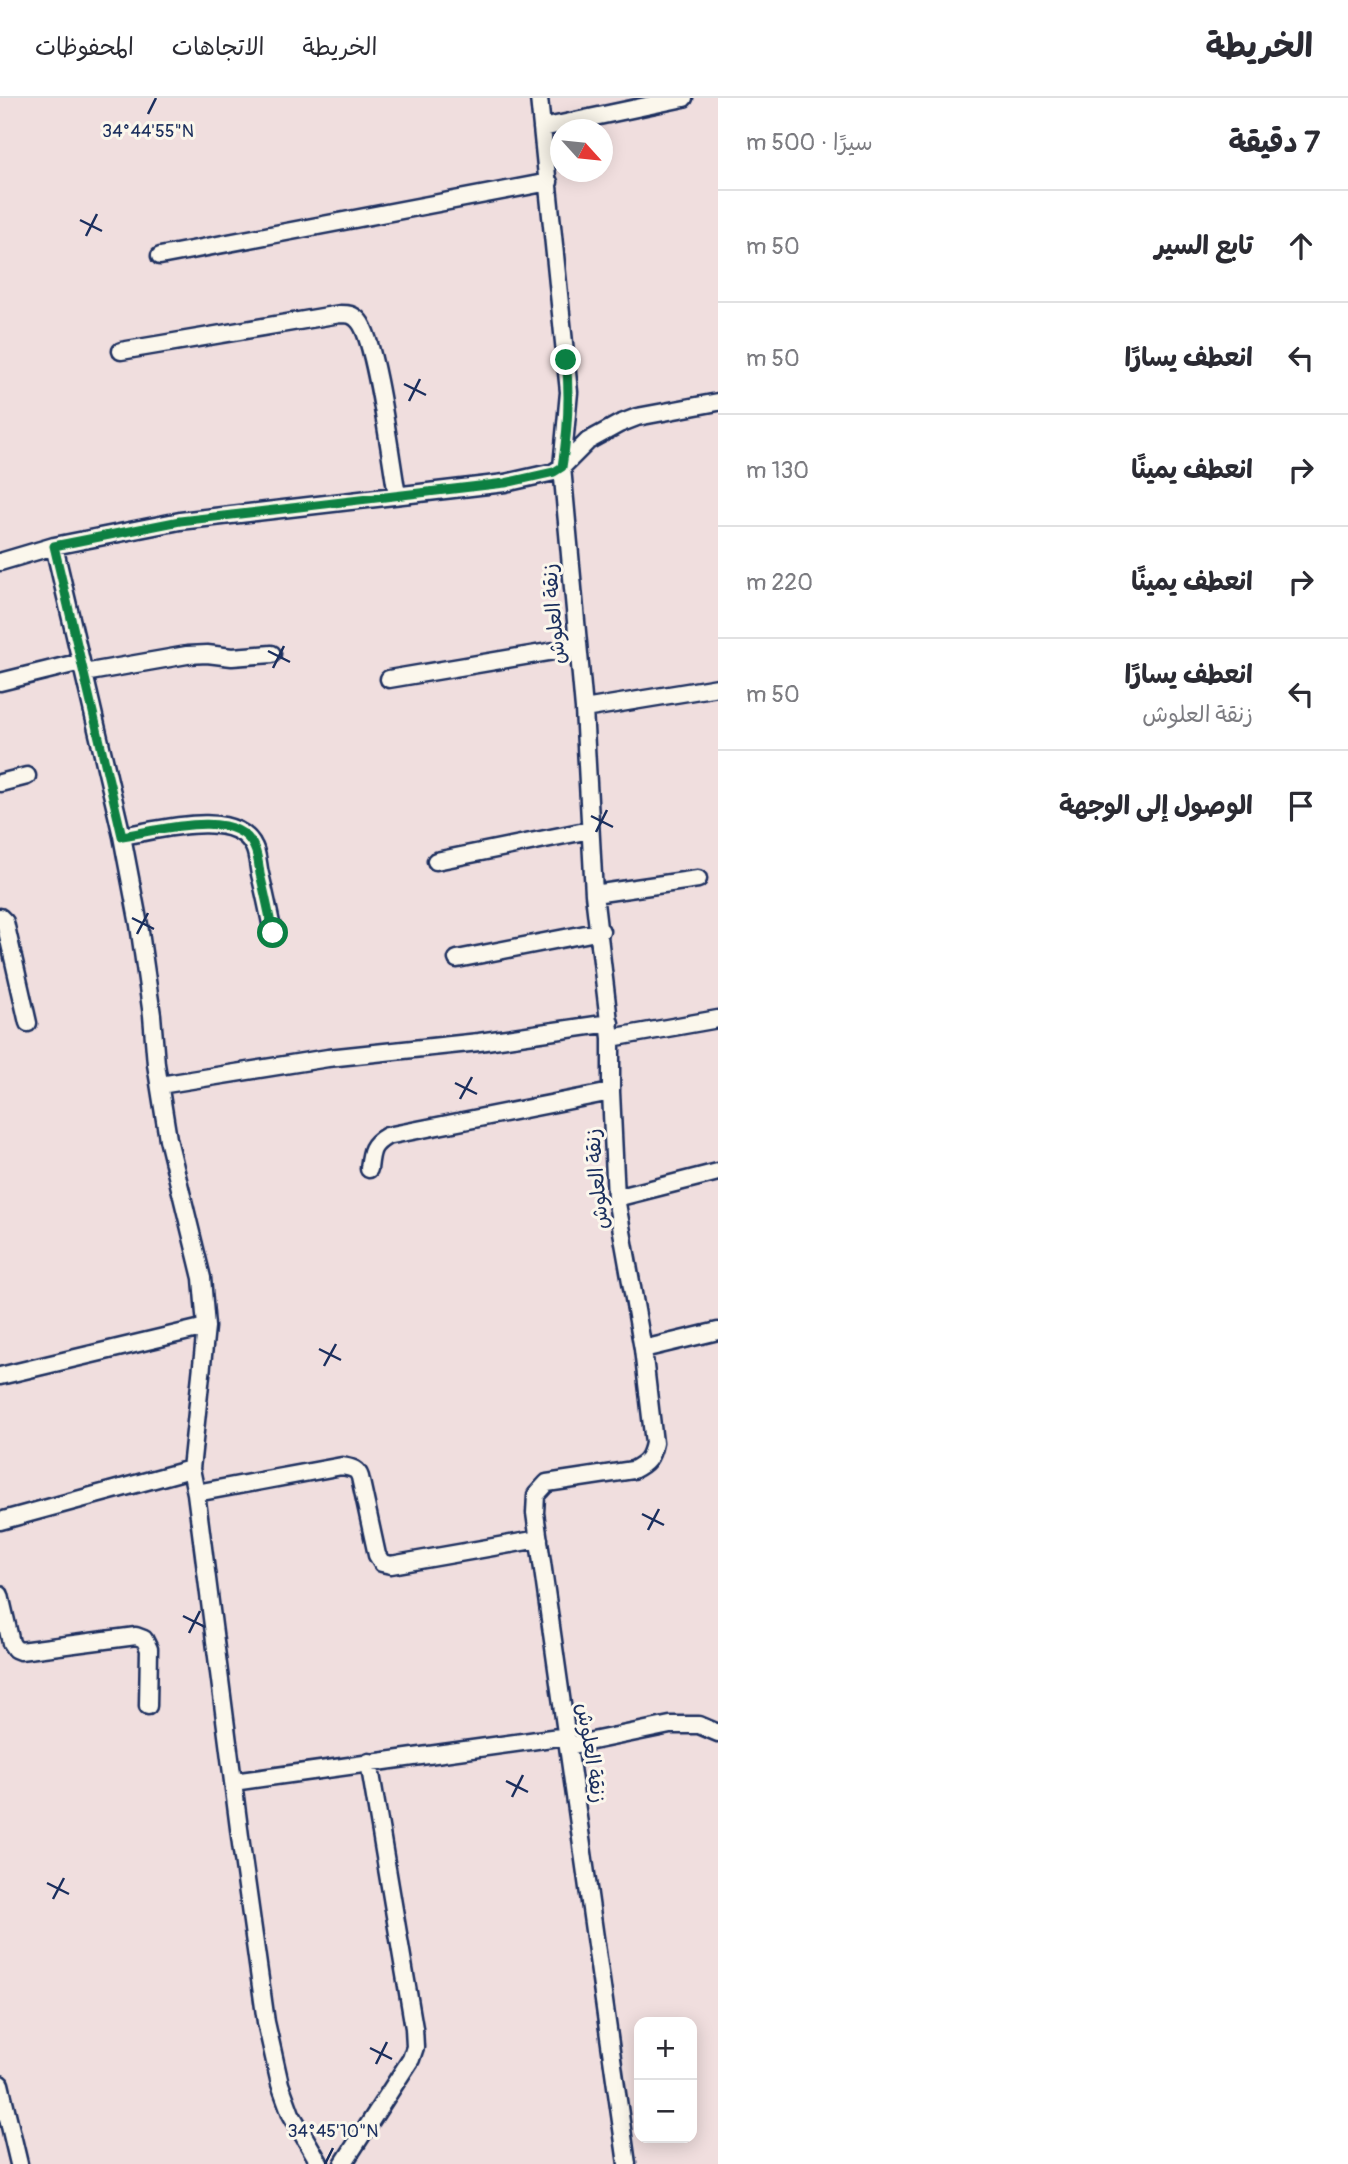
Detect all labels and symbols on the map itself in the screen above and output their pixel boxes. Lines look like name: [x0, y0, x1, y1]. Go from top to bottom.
north arrow: [550, 119, 613, 182]
text: 34°44'55"N: [102, 120, 194, 143]
route end: [550, 344, 581, 375]
street label: زنقة العلوش: [536, 562, 572, 666]
route start: [257, 917, 288, 948]
street label: زنقة العلوش: [579, 1127, 615, 1231]
street label: زنقة العلوش: [570, 1701, 612, 1805]
text: 34°45'10"N: [288, 2120, 378, 2143]

